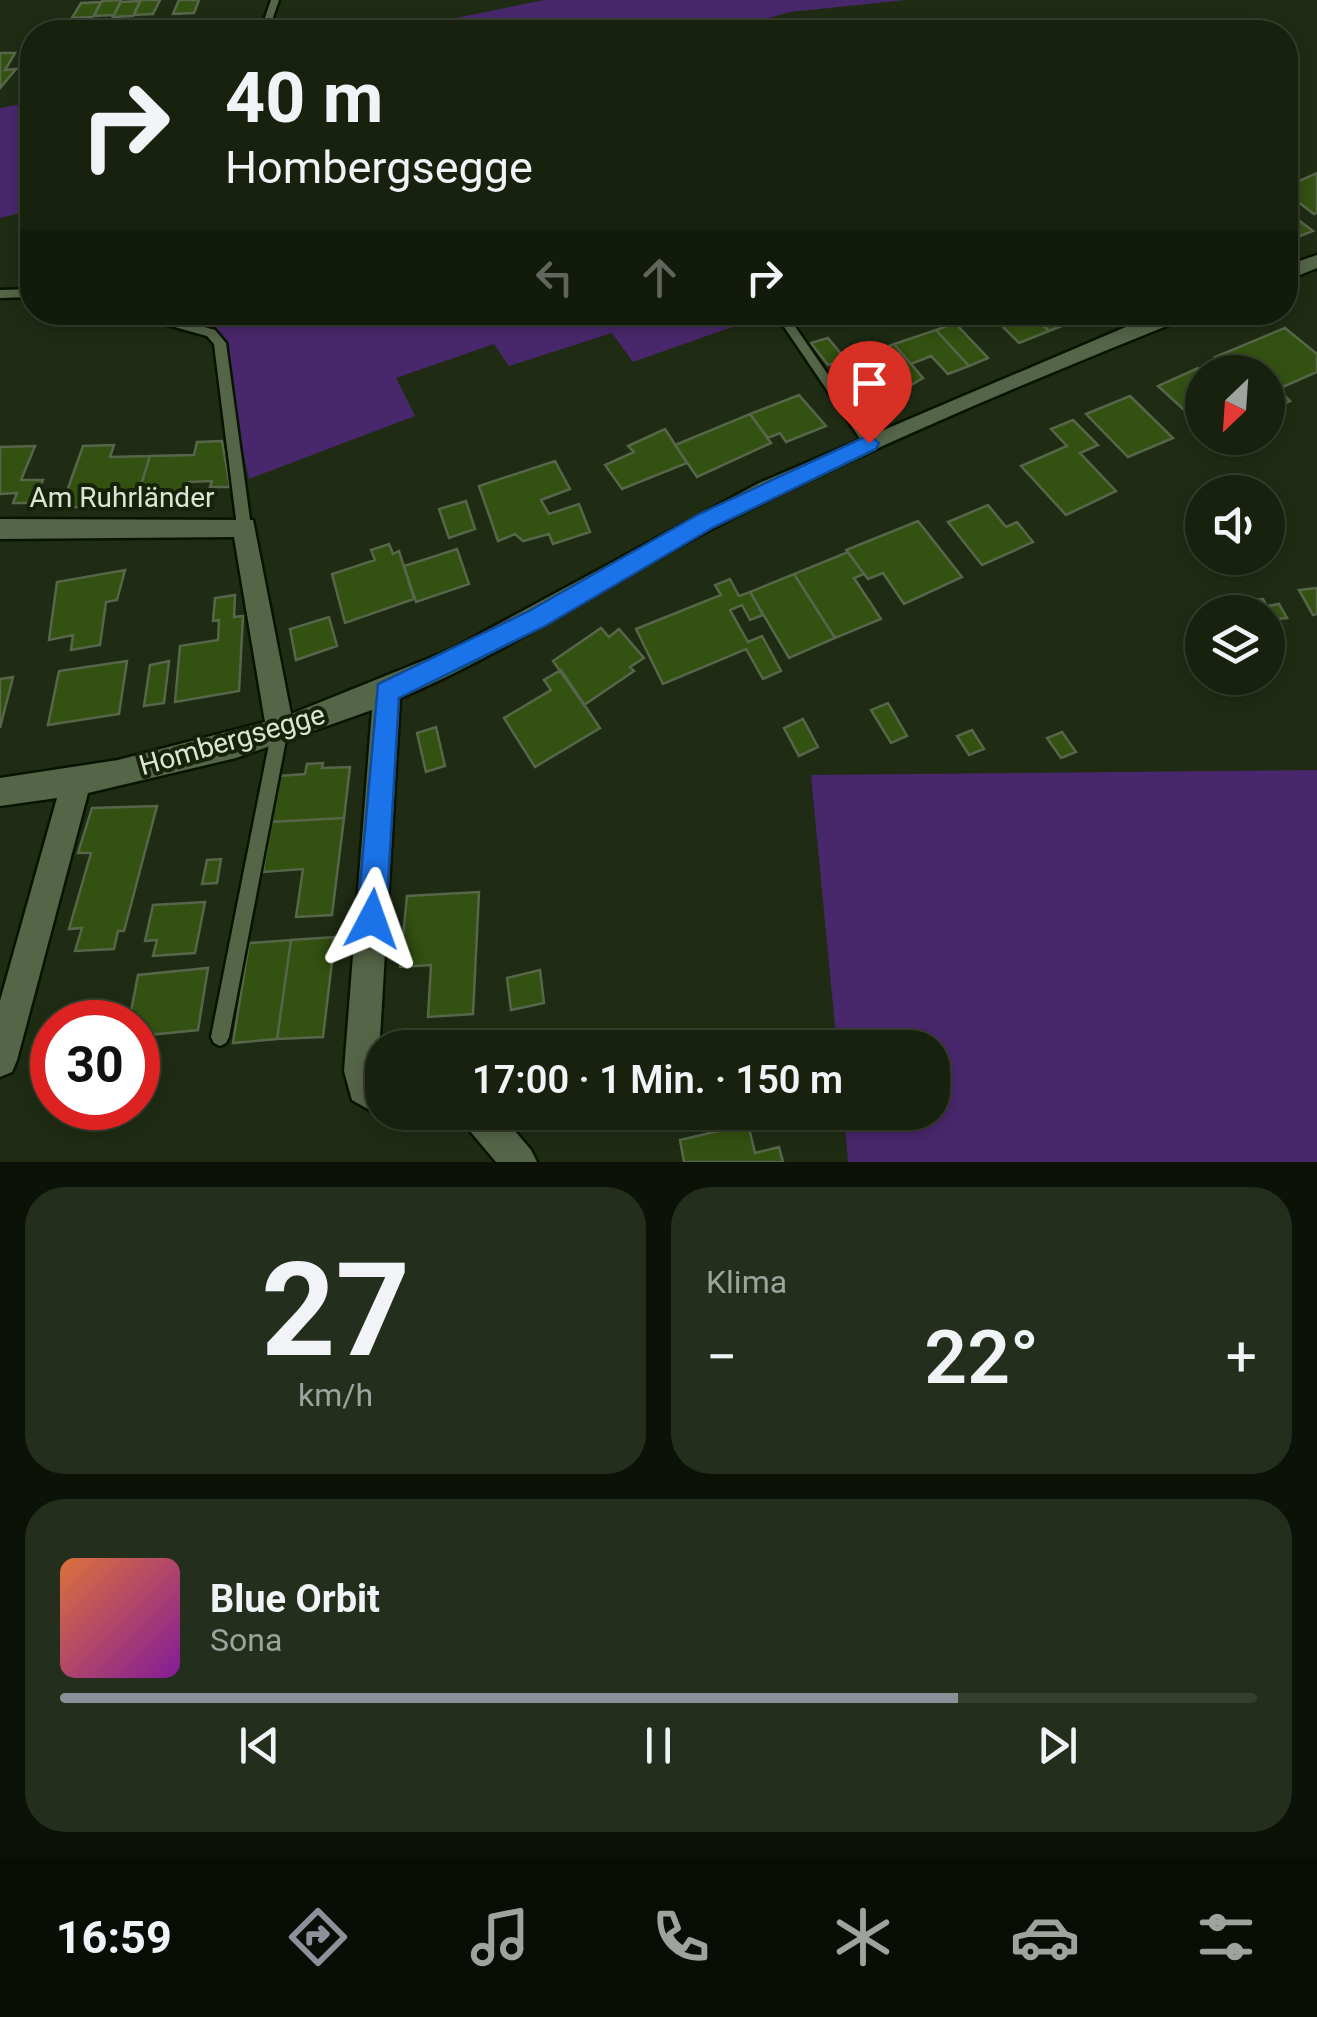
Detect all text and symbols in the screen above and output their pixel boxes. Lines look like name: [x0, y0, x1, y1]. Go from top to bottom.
text: 40 m: [225, 57, 383, 139]
icon: right: [60, 60, 190, 190]
text: Hombergsegge: [225, 141, 533, 194]
icon: left: [527, 250, 582, 305]
icon: ahead: [632, 250, 687, 305]
icon: right: [737, 250, 792, 305]
pin: [827, 341, 912, 444]
north arrow: [1185, 355, 1285, 455]
map controls: [1185, 355, 1285, 695]
icon: arrive: [842, 356, 897, 411]
button: sound: [1185, 475, 1285, 575]
street label: Am Ruhrländer: [30, 481, 215, 514]
button: layers: [1185, 595, 1285, 695]
street label: Hombergsegge: [135, 698, 329, 782]
position arrow: [320, 867, 424, 971]
speed limit sign: 30: [30, 1000, 160, 1130]
text: 17:00 · 1 Min. · 150 m: [472, 1058, 843, 1102]
text: 27: [261, 1234, 410, 1387]
text: Klima: [706, 1263, 787, 1301]
text: 22°: [924, 1313, 1039, 1401]
text: −: [706, 1325, 737, 1389]
text: +: [1226, 1325, 1257, 1389]
text: km/h: [298, 1376, 373, 1414]
text: Blue Orbit: [210, 1577, 380, 1621]
text: Sona: [210, 1621, 282, 1659]
icon: previous: [232, 1718, 287, 1773]
icon: pause: [631, 1718, 686, 1773]
icon: next: [1030, 1718, 1085, 1773]
icon: directions: [283, 1902, 353, 1972]
icon: music: [465, 1902, 535, 1972]
icon: phone: [646, 1902, 716, 1972]
icon: climate: [828, 1902, 898, 1972]
icon: car: [1010, 1902, 1080, 1972]
icon: filters: [1191, 1902, 1261, 1972]
text: 16:59: [56, 1911, 172, 1964]

